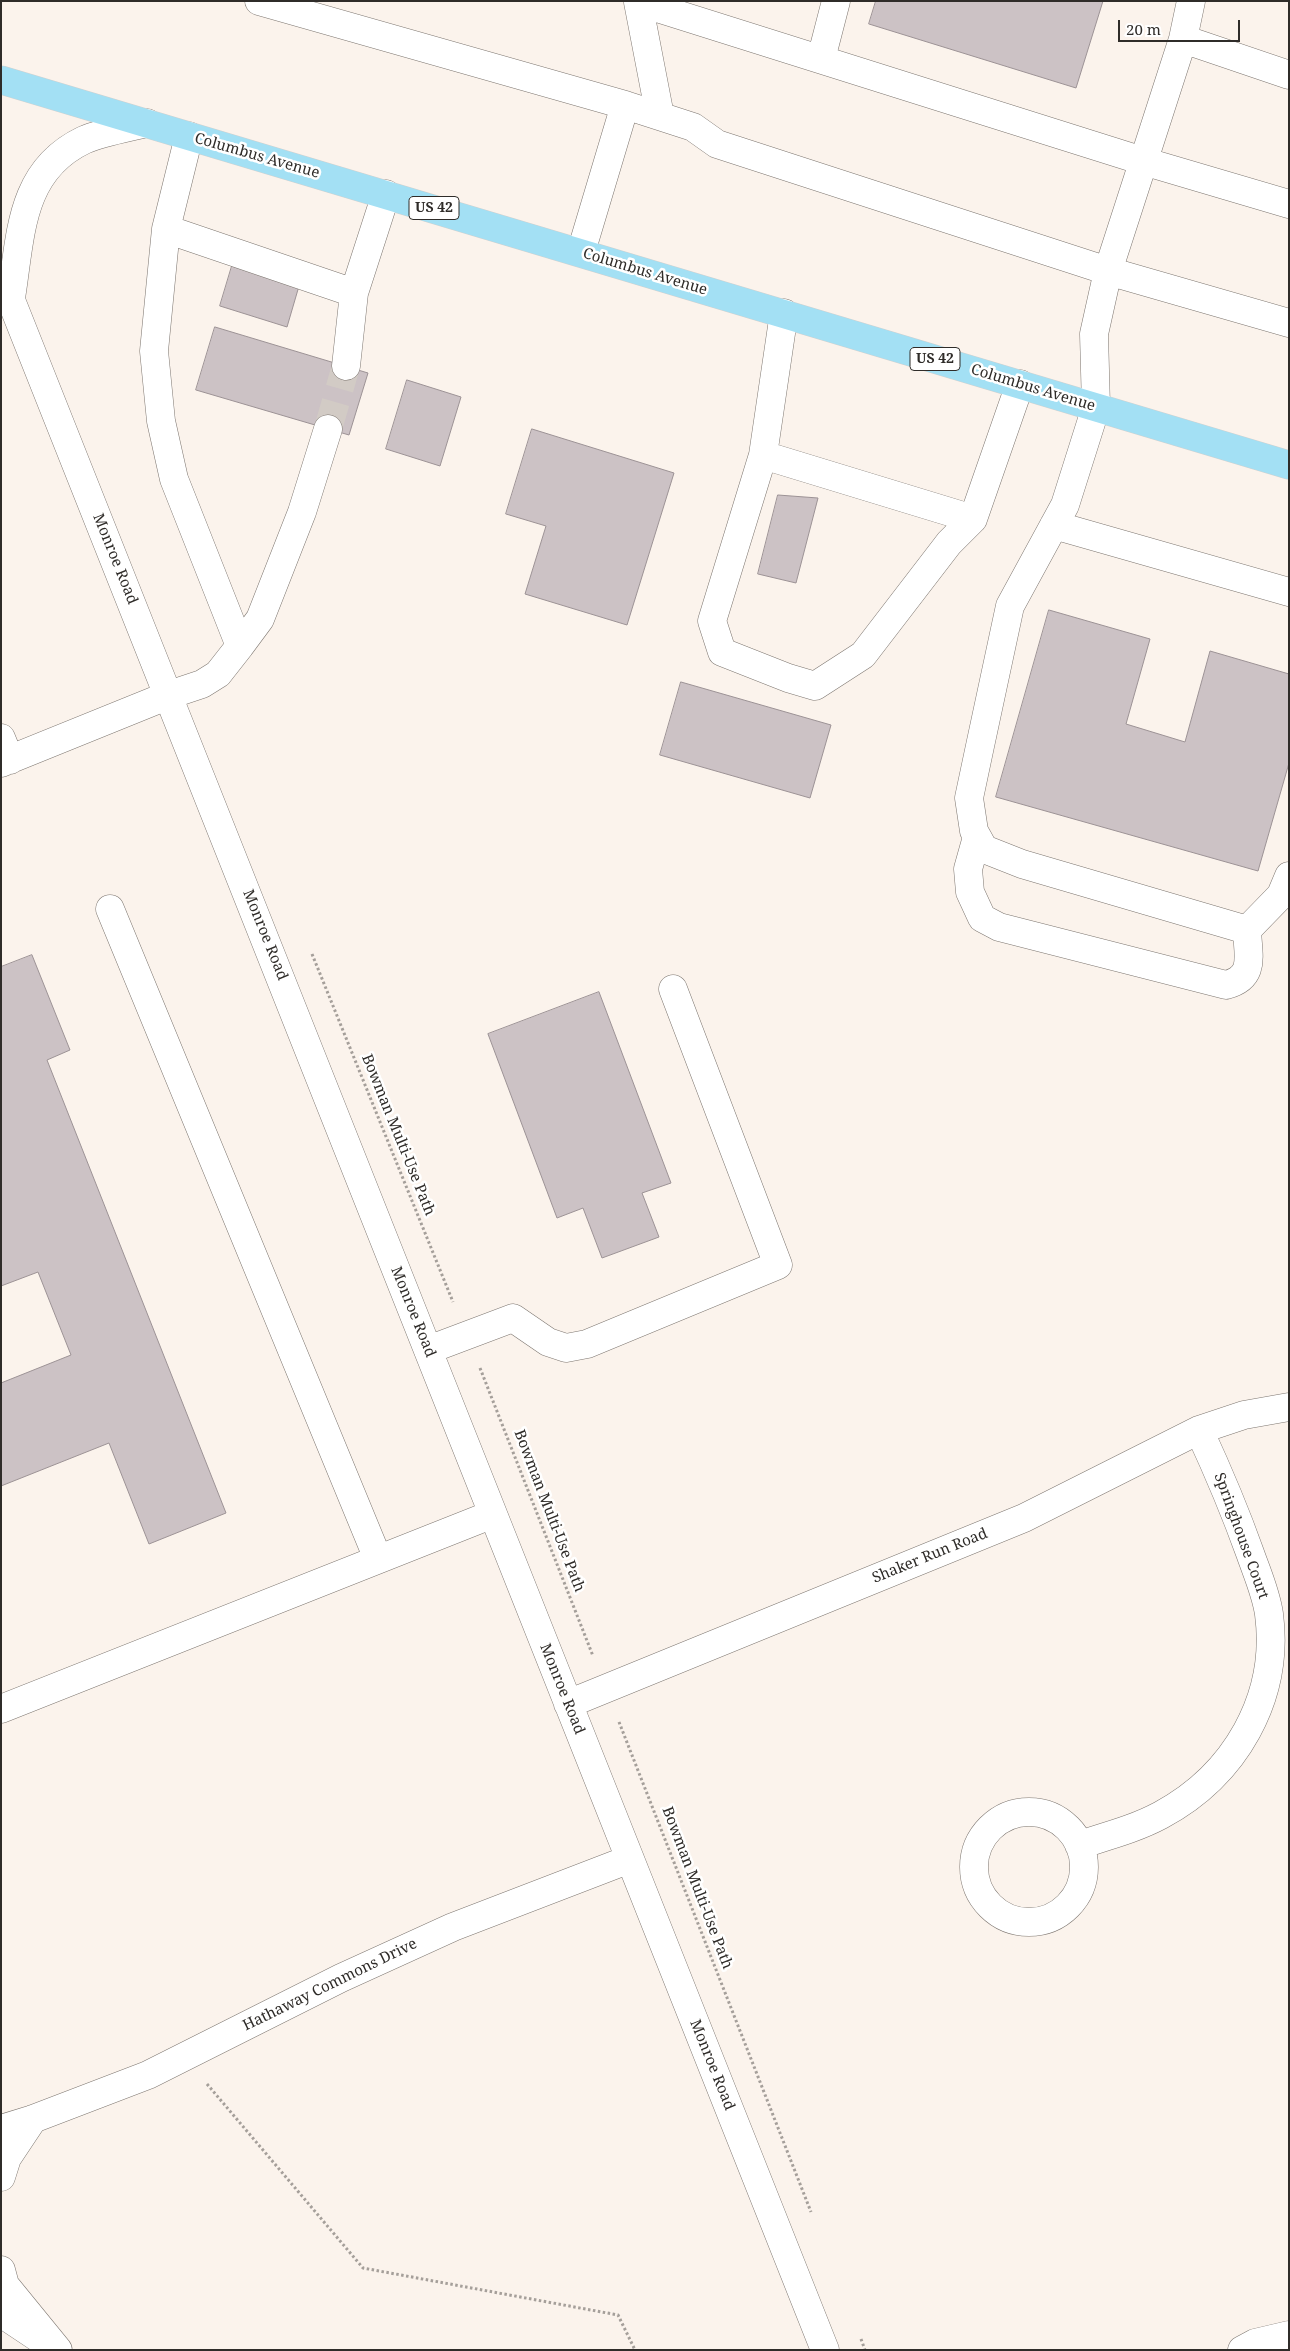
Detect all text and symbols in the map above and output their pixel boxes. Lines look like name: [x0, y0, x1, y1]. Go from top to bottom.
scale bar: [1120, 10, 1242, 42]
text: 20 m: [1126, 19, 1161, 39]
street label: Columbus Avenue: [192, 130, 322, 182]
road number: US 42: [409, 197, 459, 220]
street label: Columbus Avenue: [581, 245, 709, 299]
road number: US 42: [910, 348, 960, 370]
street label: Columbus Avenue: [969, 361, 1097, 415]
street label: Monroe Road: [89, 511, 141, 607]
street label: Monroe Road: [239, 887, 291, 983]
street label: Bowman Multi-Use Path: [357, 1052, 439, 1218]
street label: Monroe Road: [387, 1264, 439, 1360]
street label: Bowman Multi-Use Path: [510, 1427, 588, 1595]
street label: Springhouse Court: [1210, 1470, 1272, 1602]
street label: Shaker Run Road: [870, 1525, 990, 1587]
street label: Monroe Road: [536, 1641, 588, 1737]
street label: Bowman Multi-Use Path: [658, 1804, 736, 1972]
street label: Hathaway Commons Drive: [240, 1935, 420, 2035]
street label: Monroe Road: [686, 2017, 738, 2113]

